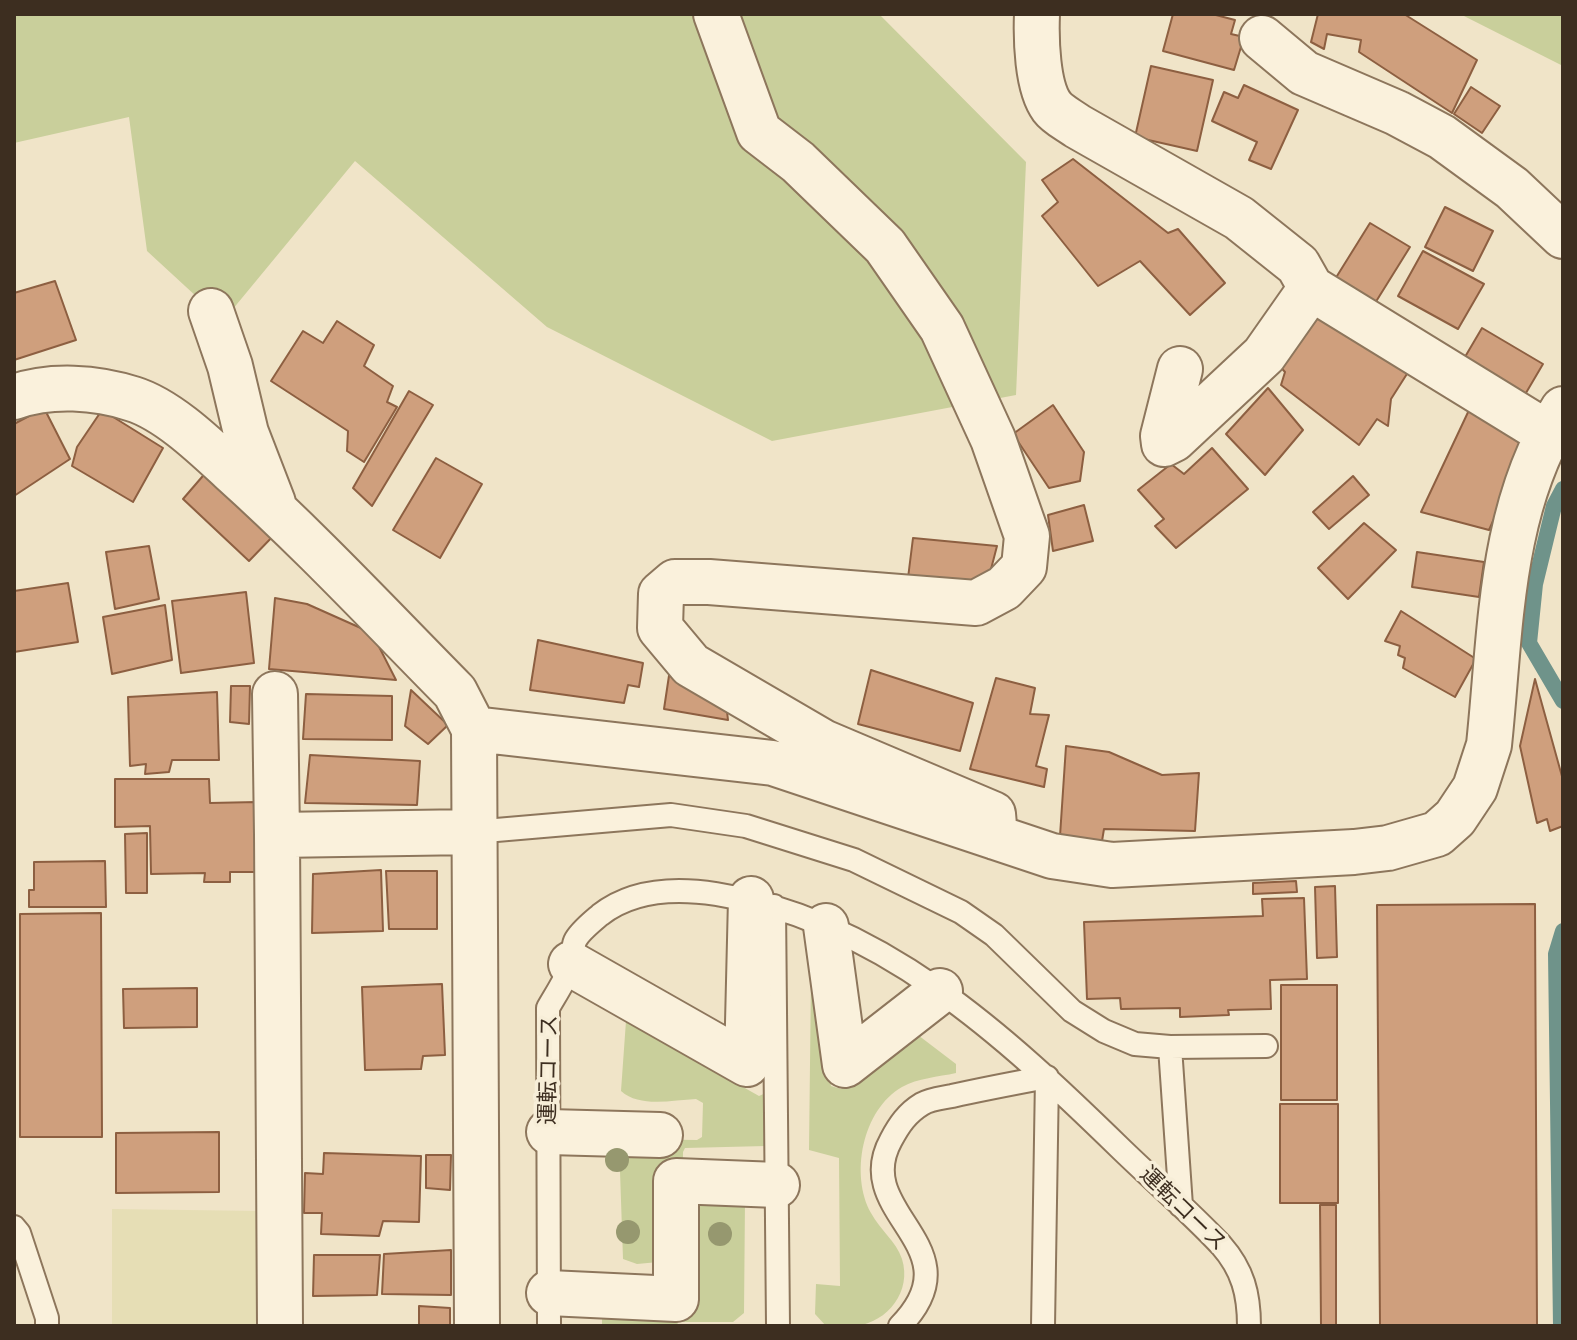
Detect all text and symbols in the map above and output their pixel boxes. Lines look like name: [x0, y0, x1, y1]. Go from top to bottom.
street label: 運転コース: [535, 1015, 563, 1125]
street label: 運転コース: [1134, 1161, 1232, 1257]

